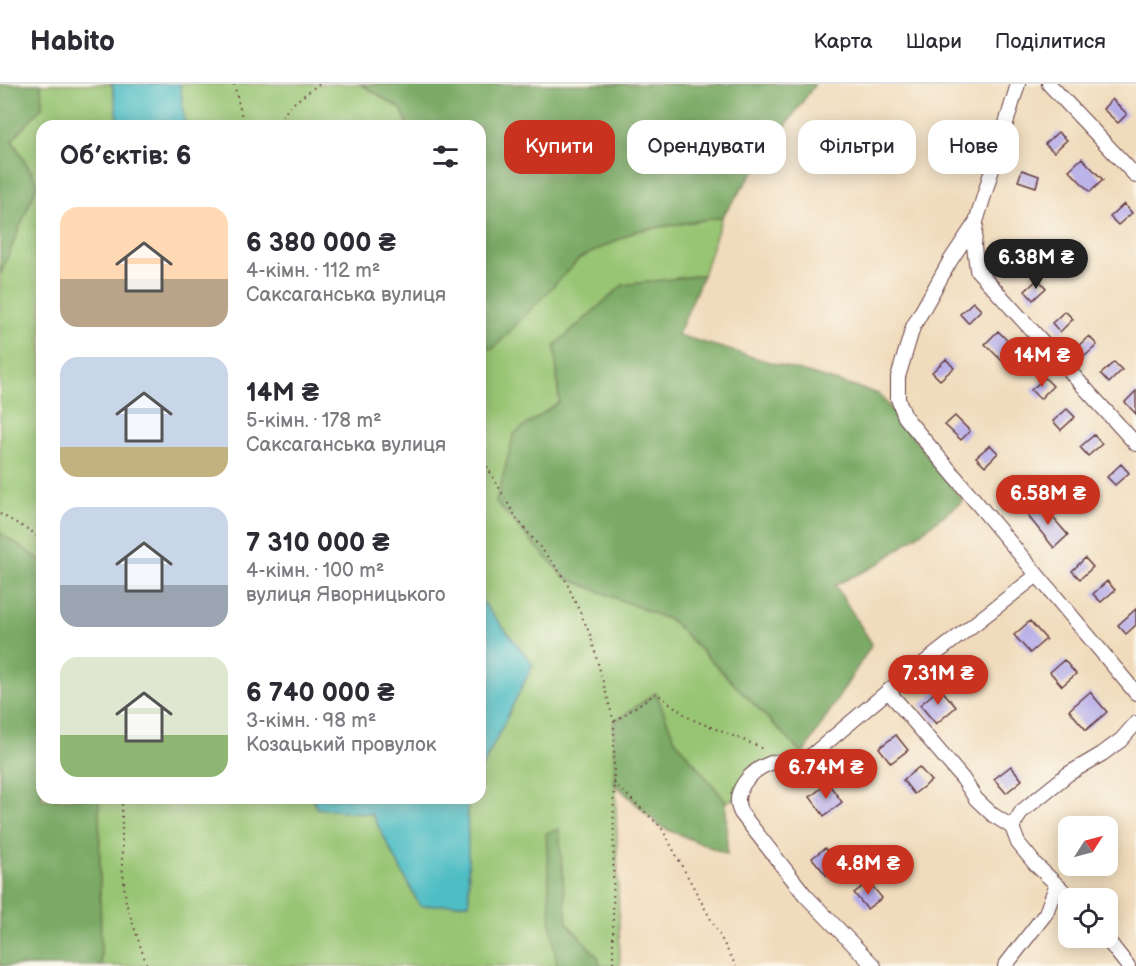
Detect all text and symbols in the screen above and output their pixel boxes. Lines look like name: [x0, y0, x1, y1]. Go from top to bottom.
text: Habito: [30, 25, 115, 58]
text: Карта: [813, 29, 873, 54]
text: Шари: [906, 29, 962, 54]
text: Поділитися: [995, 29, 1106, 54]
chip: Купити: [504, 120, 615, 174]
chip: Орендувати: [627, 120, 786, 174]
chip: Фільтри: [798, 120, 916, 174]
chip: Нове: [928, 120, 1019, 174]
icon: filters: [429, 140, 462, 173]
text: Об’єктів: 6: [60, 141, 191, 172]
text: 6 380 000 ₴: [246, 228, 396, 259]
icon: home: [108, 231, 180, 303]
pin: 6.38M ₴: [981, 239, 1091, 290]
text: 6.38M ₴: [998, 246, 1074, 270]
text: 4-кімн. · 112 m²: [246, 259, 380, 283]
text: Саксаганська вулиця: [246, 283, 446, 307]
pin: 14M ₴: [1000, 337, 1084, 388]
text: 14M ₴: [1014, 344, 1070, 368]
text: 14M ₴: [246, 378, 319, 409]
icon: home: [108, 381, 180, 453]
text: 5-кімн. · 178 m²: [246, 409, 382, 433]
text: Саксаганська вулиця: [246, 433, 446, 457]
pin: 6.58M ₴: [993, 475, 1103, 526]
text: 6.58M ₴: [1010, 482, 1086, 506]
text: 7 310 000 ₴: [246, 528, 390, 559]
icon: home: [108, 531, 180, 603]
text: 4-кімн. · 100 m²: [246, 559, 384, 583]
text: вулиця Яворницького: [246, 583, 445, 607]
pin: 7.31M ₴: [883, 655, 993, 706]
text: 7.31M ₴: [902, 662, 974, 686]
text: 6 740 000 ₴: [246, 678, 395, 709]
icon: home: [108, 681, 180, 753]
text: 3-кімн. · 98 m²: [246, 709, 376, 733]
text: Козацький провулок: [246, 733, 436, 757]
pin: 6.74M ₴: [771, 749, 881, 800]
text: 6.74M ₴: [788, 756, 864, 780]
north arrow: [1058, 816, 1118, 876]
map controls: [1058, 816, 1118, 948]
pin: 4.8M ₴: [819, 845, 917, 896]
text: 4.8M ₴: [836, 852, 900, 876]
button: locate: [1058, 888, 1118, 948]

